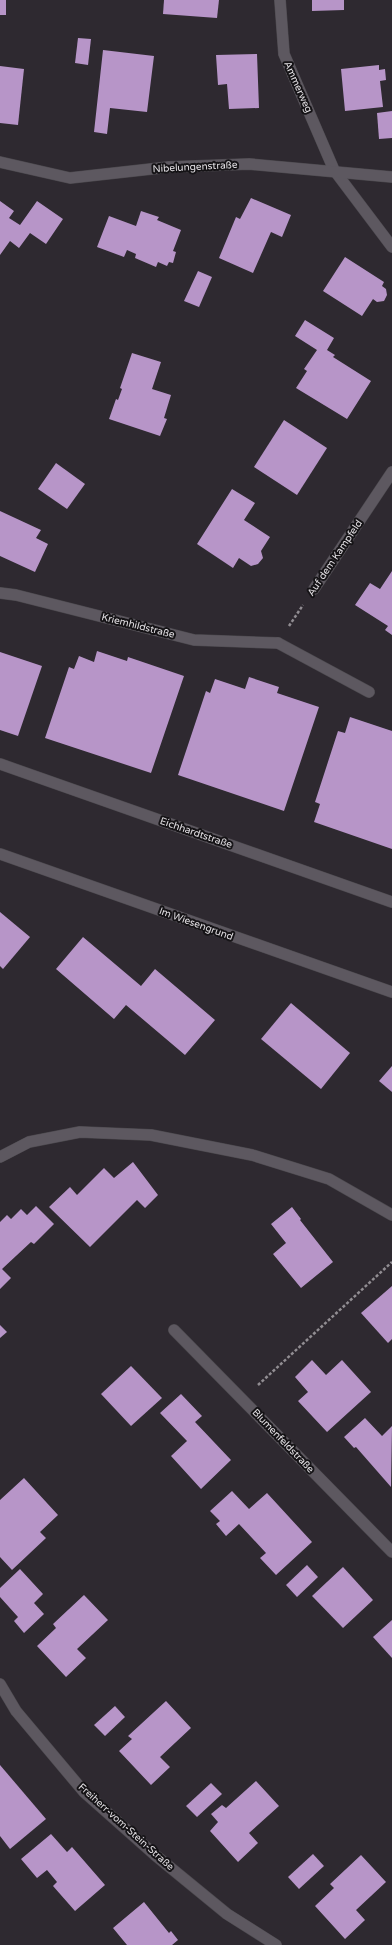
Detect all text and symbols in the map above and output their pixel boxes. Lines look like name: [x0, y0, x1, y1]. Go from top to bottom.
street label: Ammerweg: [281, 59, 315, 115]
street label: Nibelungenstraße: [152, 159, 238, 175]
street label: Auf dem Kampfeld: [305, 518, 365, 598]
street label: Kriemhildstraße: [100, 611, 176, 641]
street label: Eichhardtstraße: [158, 815, 234, 851]
street label: Im Wiesengrund: [157, 905, 235, 943]
street label: Blumenfeldstraße: [250, 1407, 317, 1476]
street label: Freiherr-vom-Stein-Straße: [76, 1781, 176, 1873]

